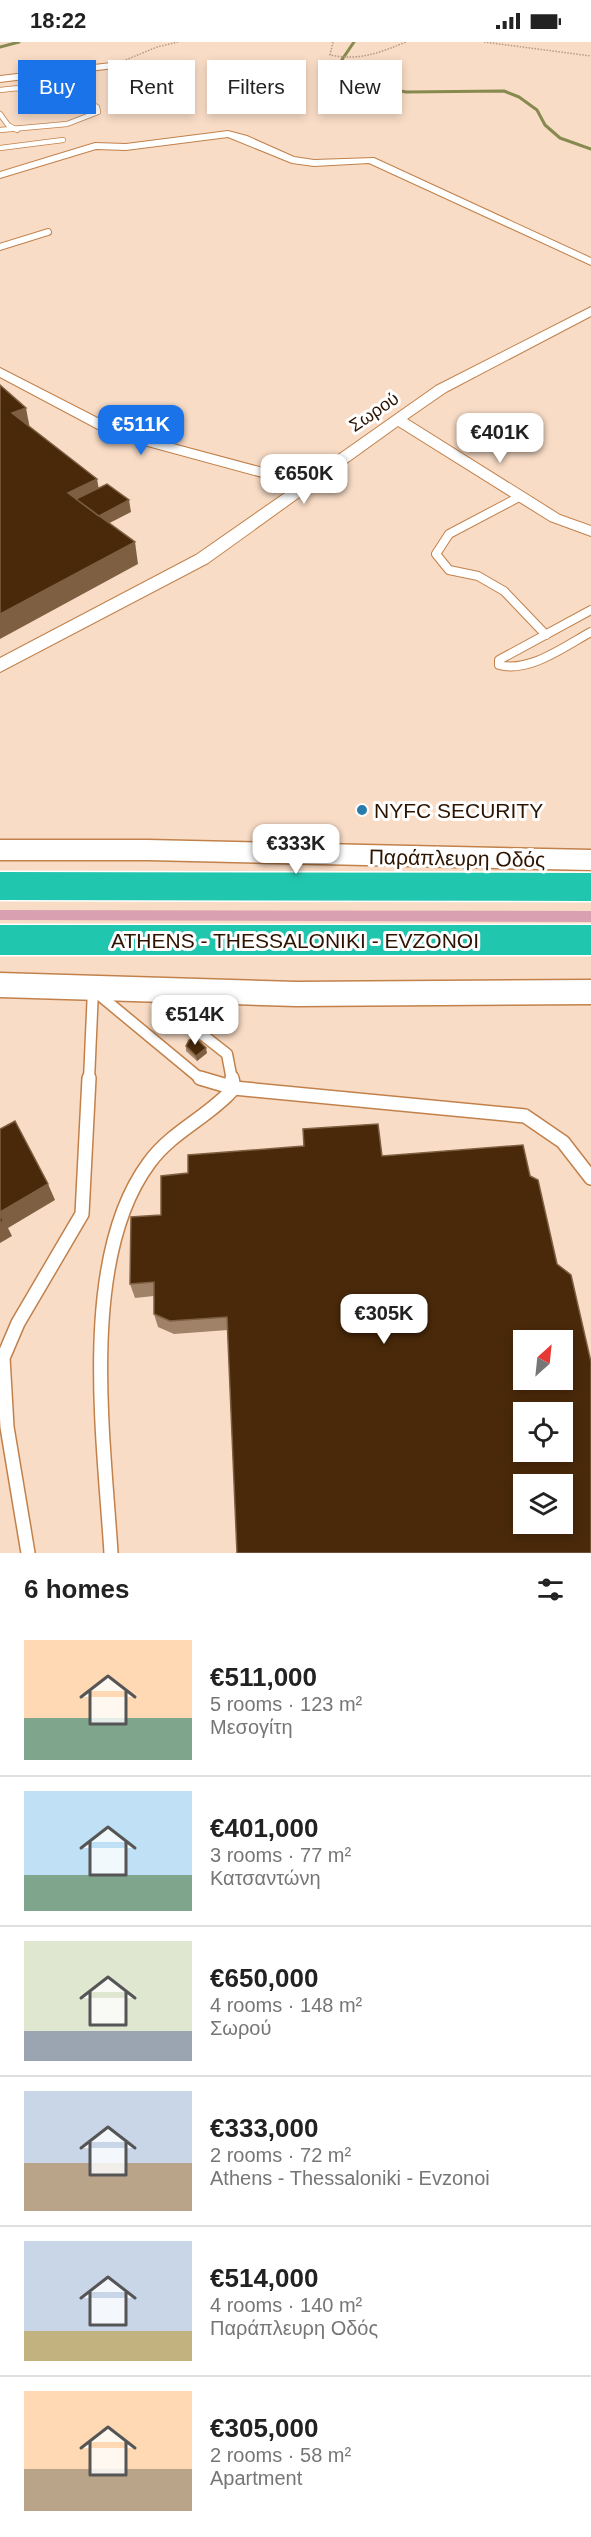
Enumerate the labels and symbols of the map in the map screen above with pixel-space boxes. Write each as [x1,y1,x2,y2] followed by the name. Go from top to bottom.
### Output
[345,388,403,436] street label: Σωρού
[99,405,183,456] pin: €511K
[458,413,542,464] pin: €401K
[262,454,346,505] pin: €650K
[374,799,543,822] place label: NYFC SECURITY
[355,803,369,817] marker: NYFC SECURITY
[254,824,338,875] pin: €333K
[369,845,545,871] street label: Παράπλευρη Οδός
[111,929,479,952] street label: ATHENS - THESSALONIKI - EVZONOI
[153,995,237,1046] pin: €514K
[342,1294,426,1345] pin: €305K
[513,1330,573,1390] north arrow

